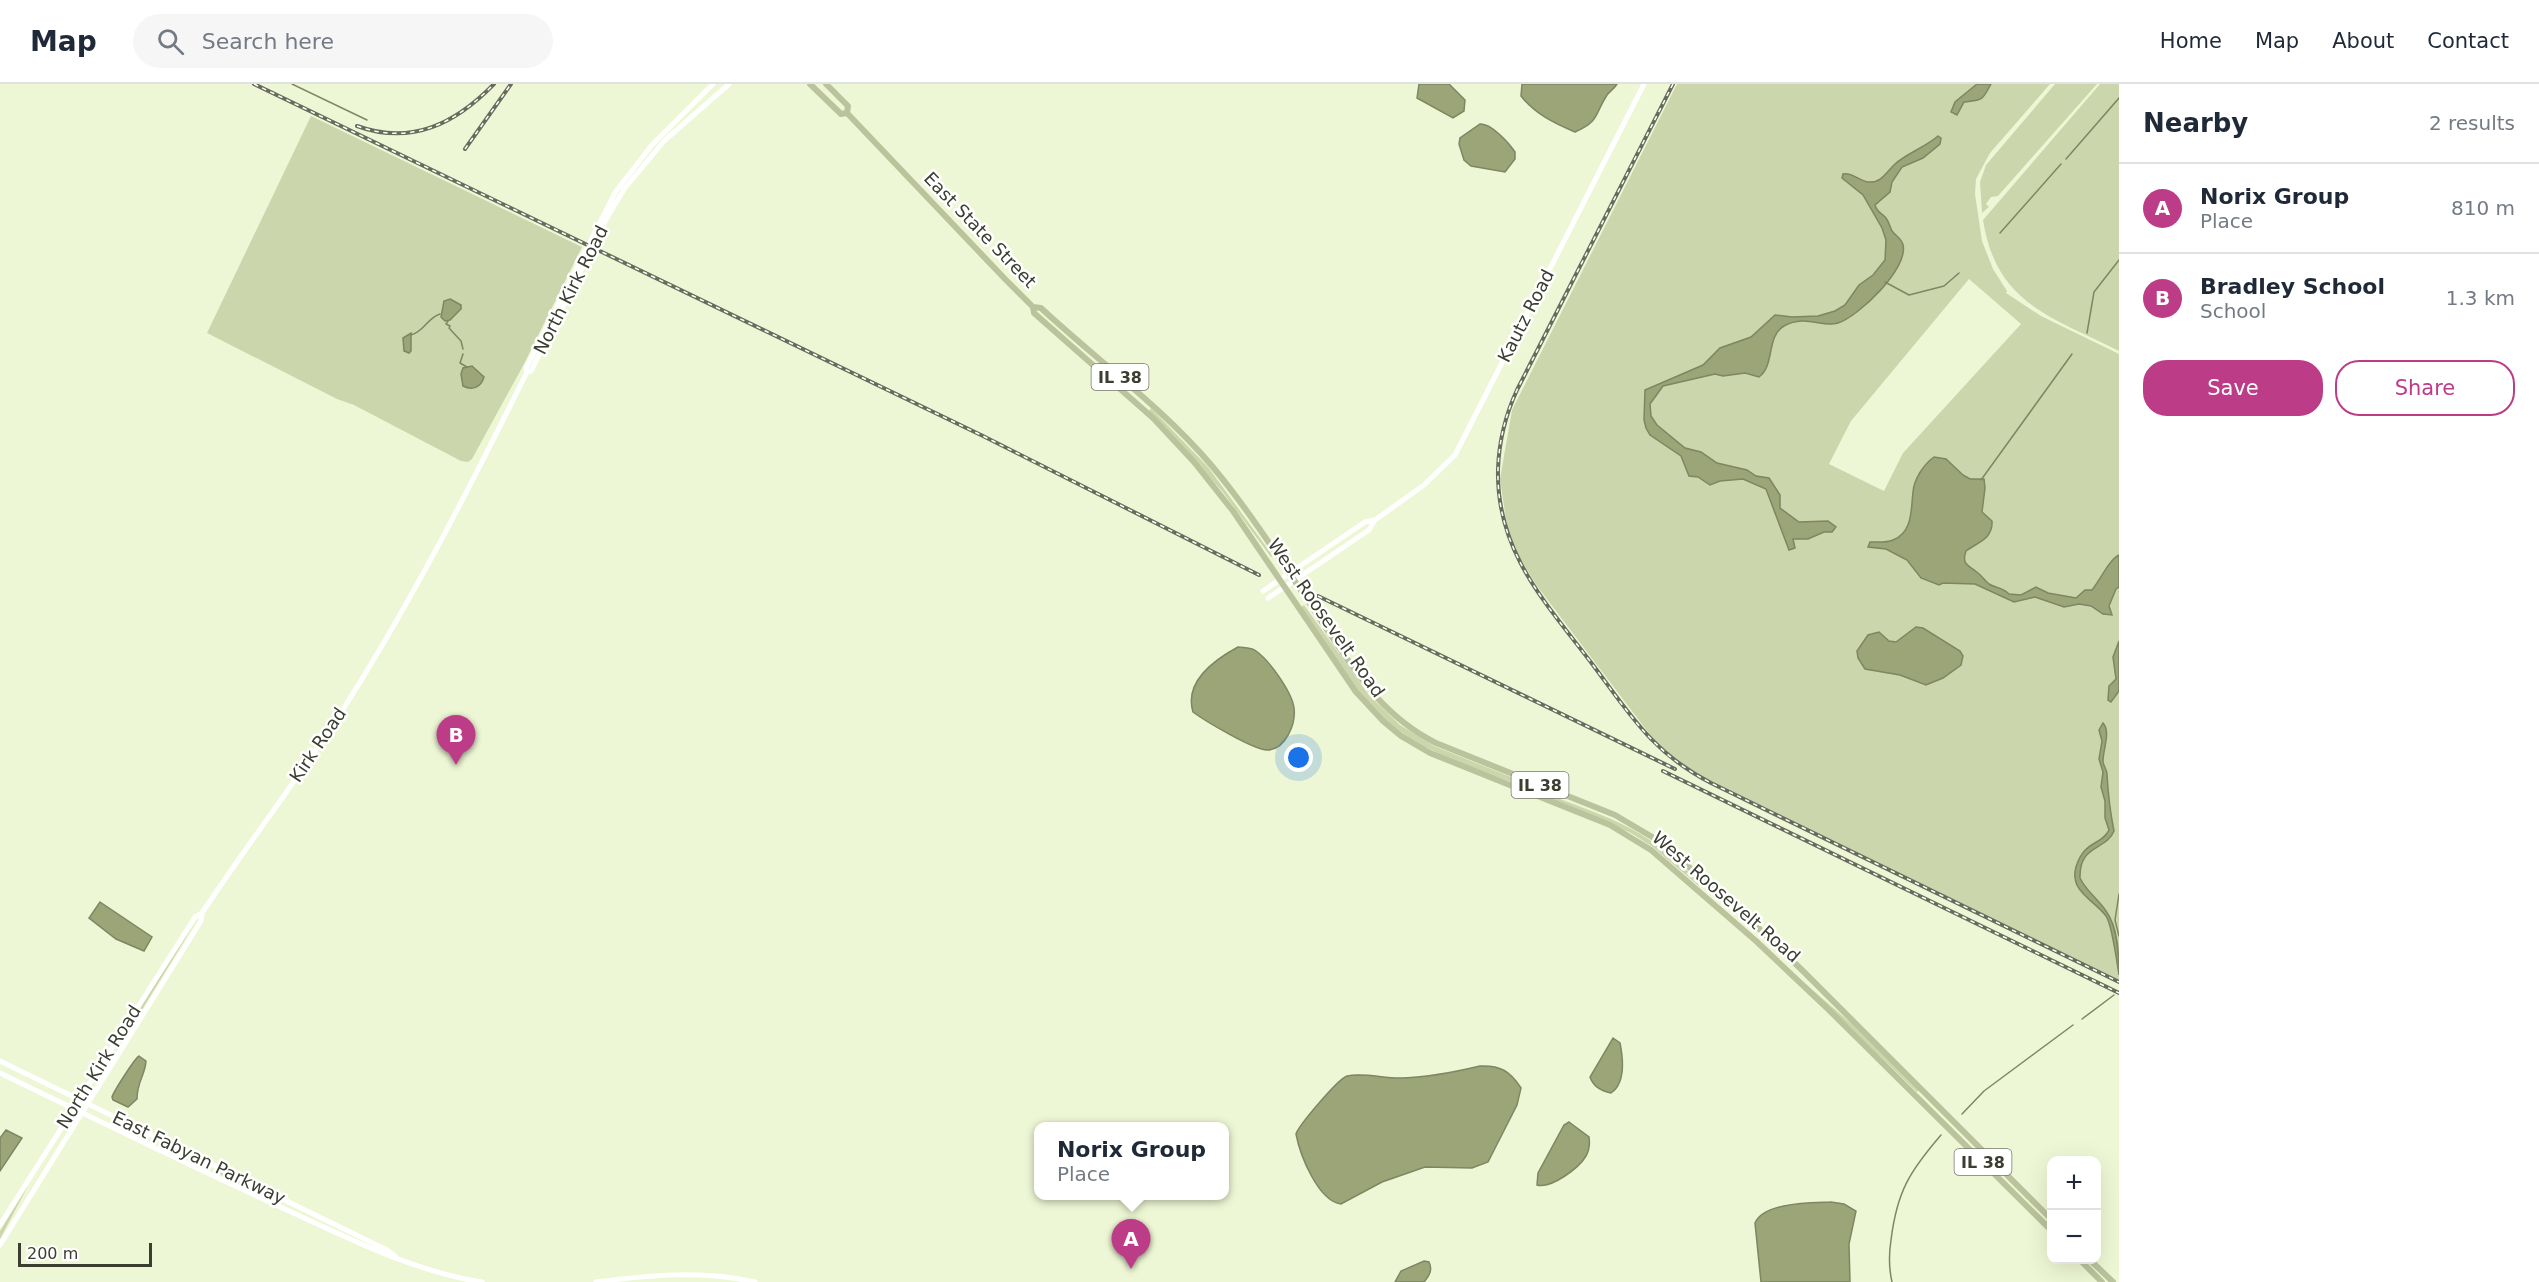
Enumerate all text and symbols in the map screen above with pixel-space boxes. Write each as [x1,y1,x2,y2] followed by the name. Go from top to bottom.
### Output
[133,14,553,68] search box
[30,25,97,58] text: Map
[154,25,187,58] icon: search
[202,29,334,54] text: Search here
[2160,29,2222,53] text: Home
[2255,29,2299,53] text: Map
[2332,29,2394,53] text: About
[2427,29,2509,53] text: Contact
[2143,108,2248,138] text: Nearby
[2429,111,2515,135] text: 2 results
[920,167,1041,292] street label: East State Street
[2200,184,2349,209] text: Norix Group
[2155,196,2170,220] text: A
[2451,196,2515,220] text: 810 m
[2200,209,2253,233] text: Place
[529,222,612,358] street label: North Kirk Road
[1493,266,1558,366] street label: Kautz Road
[2200,274,2385,299] text: Bradley School
[2155,286,2170,310] text: B
[2446,286,2515,310] text: 1.3 km
[2200,299,2266,323] text: School
[2143,360,2323,416] button: Save
[2335,360,2515,416] button: Share
[1092,364,1148,390] road number: IL 38
[1264,534,1389,701] street label: West Roosevelt Road
[285,703,350,786] street label: Kirk Road
[436,716,476,765] pin: B
[1284,743,1313,772] your location
[1512,772,1568,798] road number: IL 38
[1648,827,1804,966] street label: West Roosevelt Road
[52,1001,145,1132] street label: North Kirk Road
[109,1107,289,1209] street label: East Fabyan Parkway
[1034,1122,1229,1200] popup
[1057,1137,1206,1162] text: Norix Group
[1954,1149,2012,1175] road number: IL 38
[2047,1156,2101,1264] map controls
[2047,1156,2101,1210] button: +
[1057,1162,1110,1186] text: Place
[2047,1210,2101,1264] button: −
[1112,1220,1150,1269] pin: A
[18,1240,152,1268] scale bar
[27,1244,78,1263] text: 200 m

